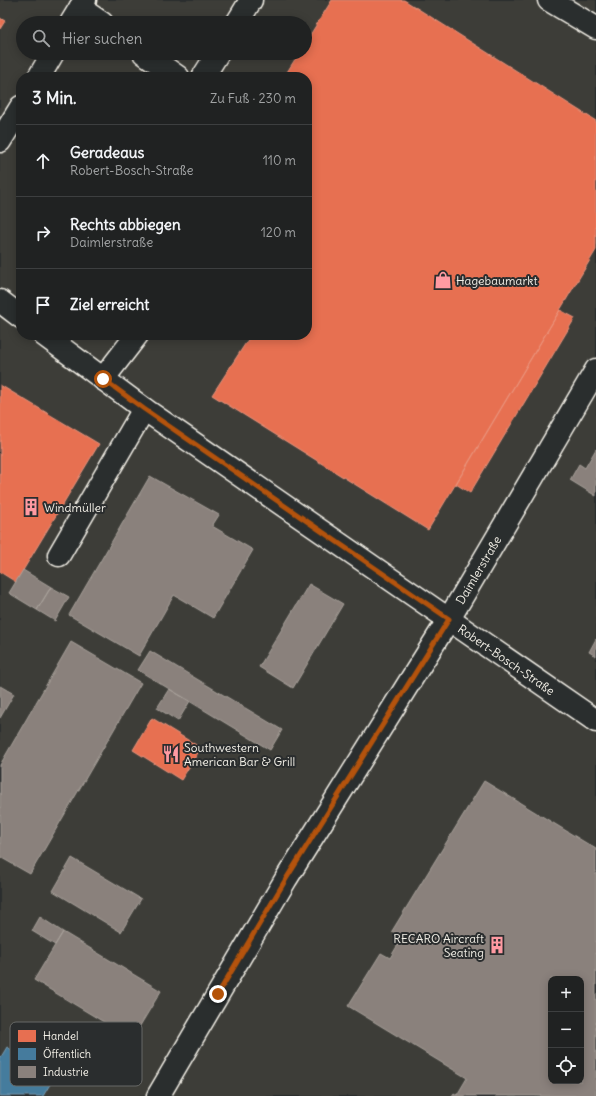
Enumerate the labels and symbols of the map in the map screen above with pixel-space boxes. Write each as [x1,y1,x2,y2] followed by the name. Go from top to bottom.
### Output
[433,270,453,290] shop icon: Hagebaumarkt
[456,273,537,288] place label: Hagebaumarkt
[94,370,112,388] route start
[21,497,41,517] building icon: Windmüller
[44,500,106,515] place label: Windmüller
[452,533,504,607] street label: Daimlerstraße
[455,621,558,698] street label: Robert-Bosch-Straße
[184,740,295,769] place label: Southwestern American Bar & Grill
[161,744,181,764] restaurant icon: Southwestern American Bar & Grill
[393,931,484,960] place label: RECARO Aircraft Seating
[487,935,507,955] building icon: RECARO Aircraft Seating
[209,985,227,1003] route end
[10,1022,142,1086] legend
[43,1029,78,1043] text: Handel
[43,1046,91,1061] text: Öffentlich
[43,1065,89,1079] text: Industrie

